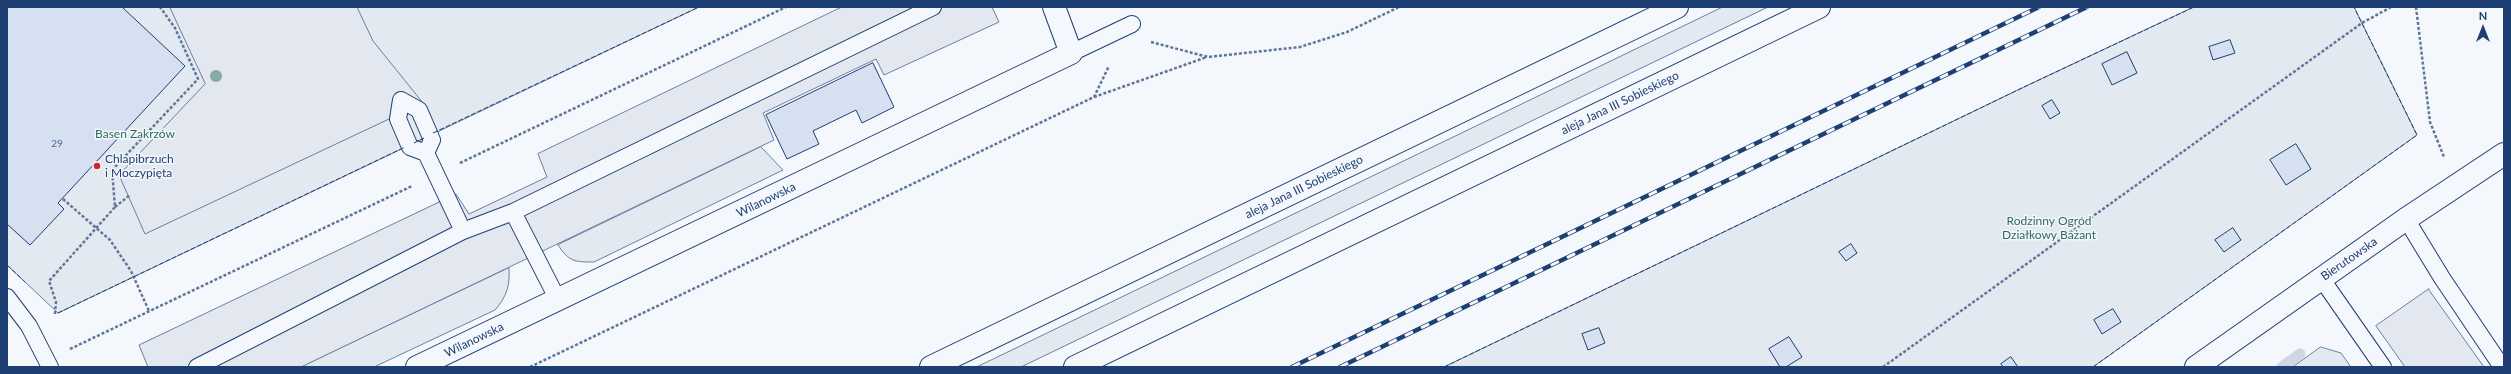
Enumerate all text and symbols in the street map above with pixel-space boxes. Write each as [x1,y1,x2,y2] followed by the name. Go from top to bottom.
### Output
[2463,8,2503,48] north arrow
[2479,9,2487,22] text: N
[1559,68,1681,138] street label: aleja Jana III Sobieskiego
[95,127,175,141] park label: Basen Zakrzów
[51,138,63,150] house number: 29
[105,152,174,180] place label: Chlapibrzuch i Moczypięta
[1243,152,1365,222] street label: aleja Jana III Sobieskiego
[92,161,102,171] marker: Chlapibrzuch i Moczypięta
[734,179,798,221] street label: Wilanowska
[2002,214,2096,242] park label: Rodzinny Ogród Działkowy Bażant
[2318,234,2380,284] street label: Bierutowska
[442,319,506,361] street label: Wilanowska

